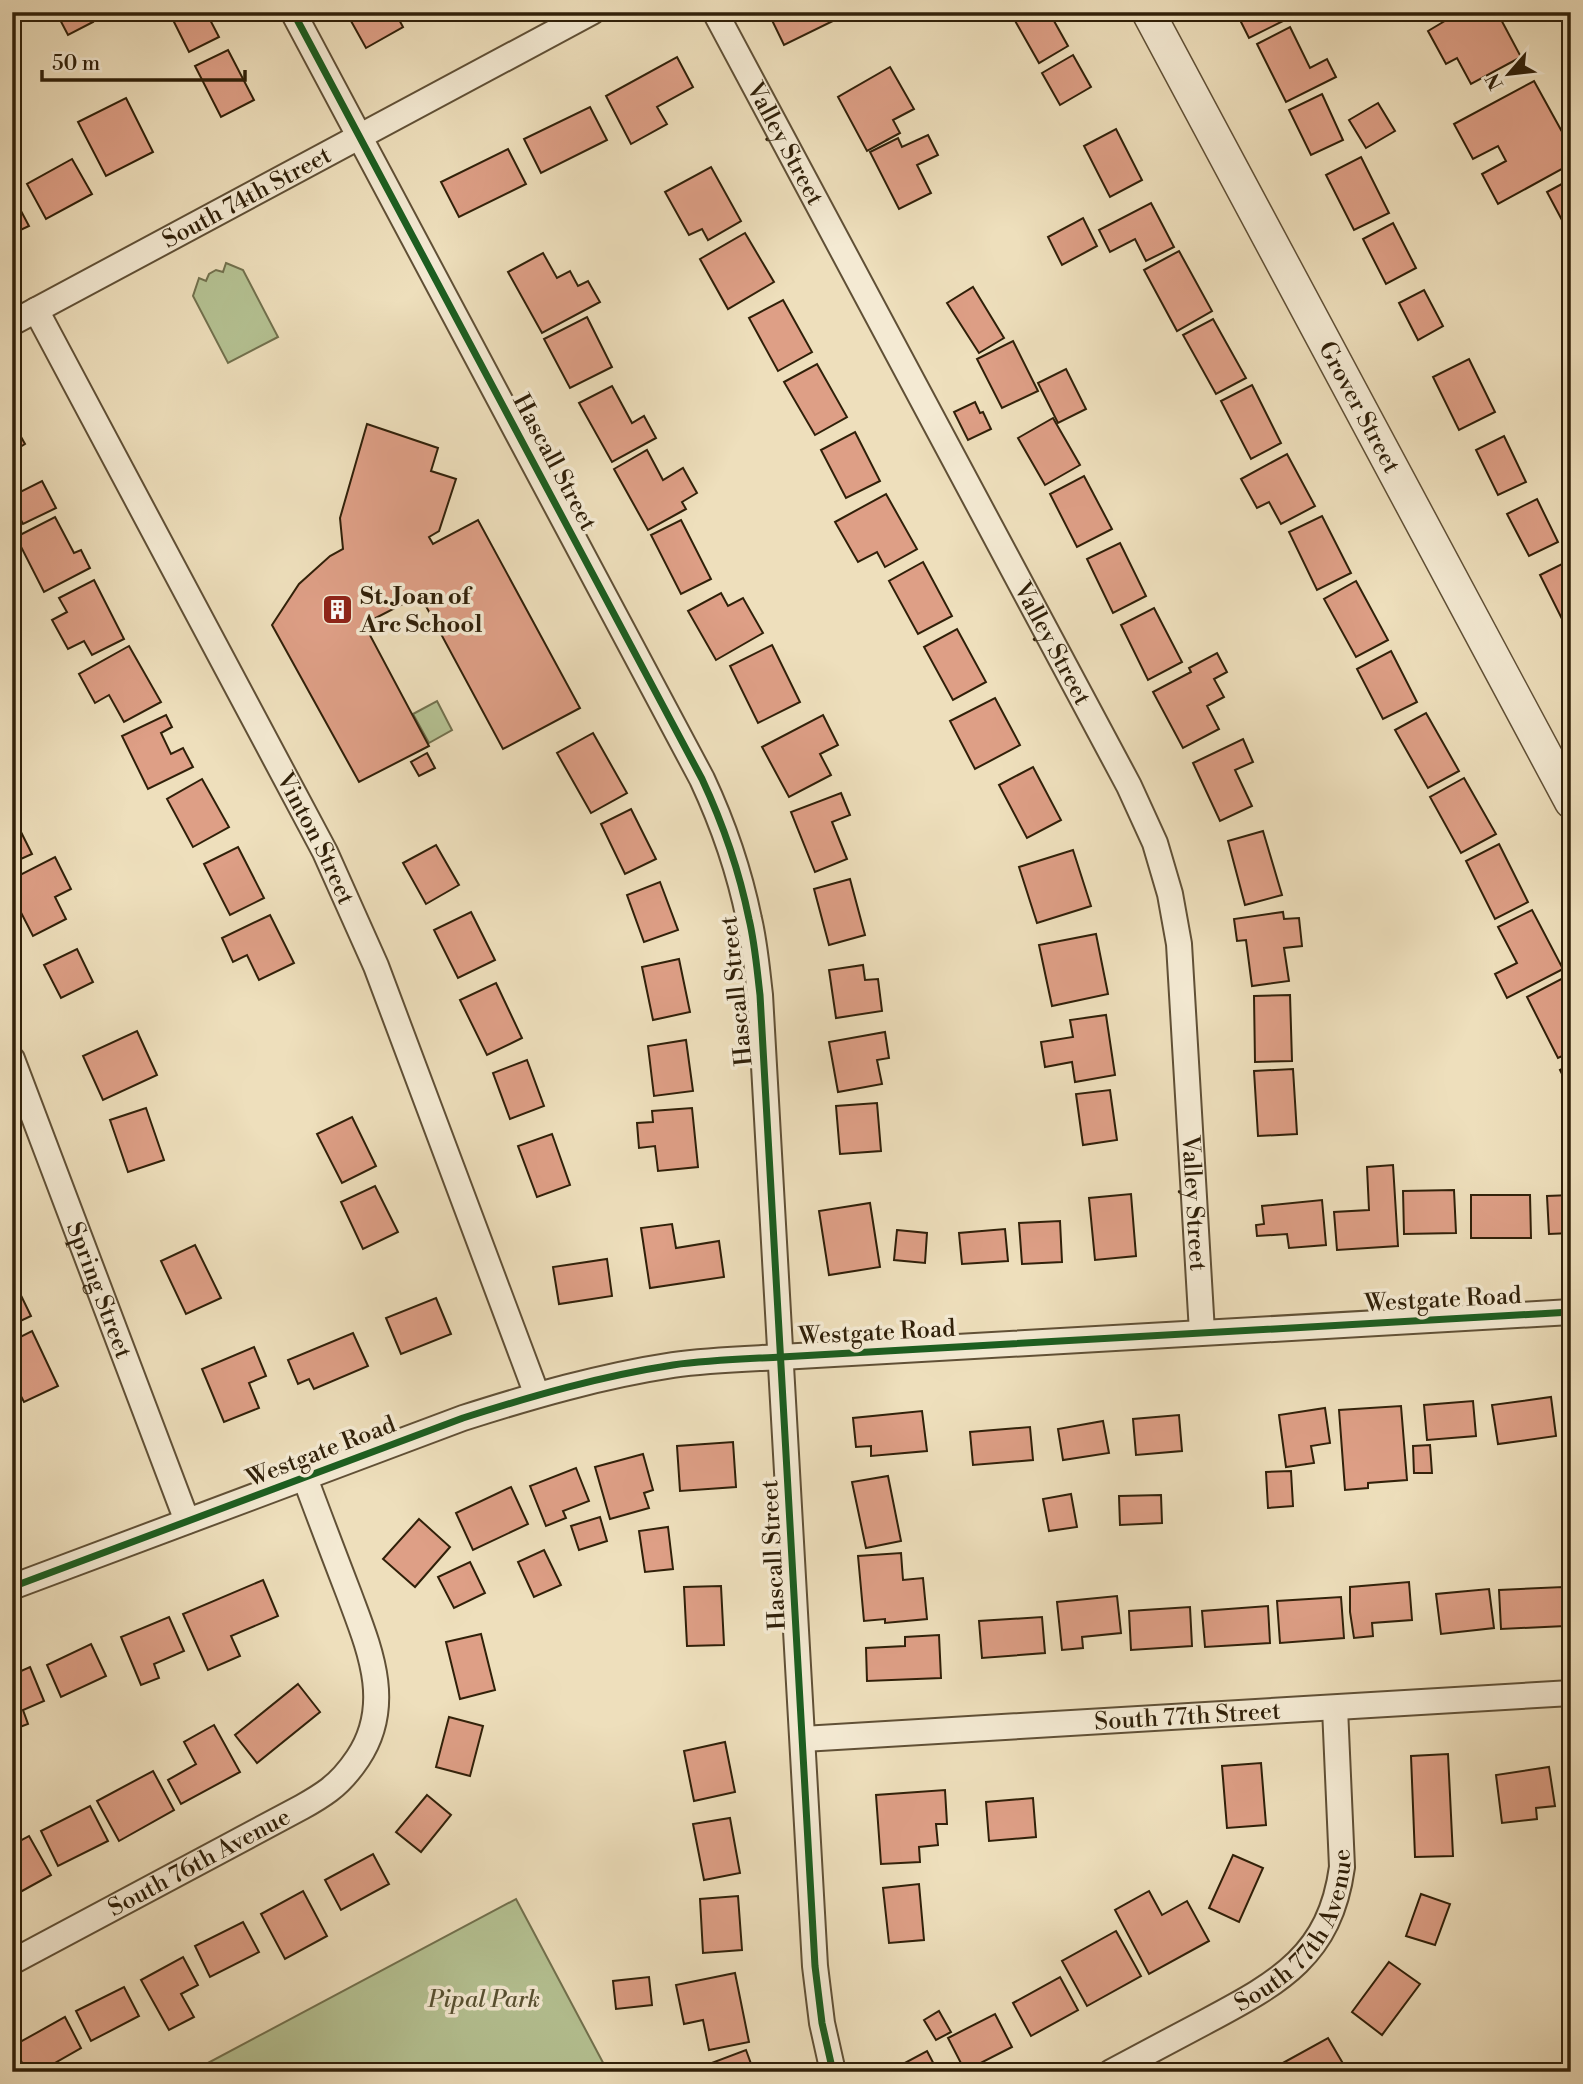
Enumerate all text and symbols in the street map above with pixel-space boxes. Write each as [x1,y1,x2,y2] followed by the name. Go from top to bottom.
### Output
[42,38,245,82] scale bar
[1474,38,1544,108] north arrow
[52,51,100,77] text: 50 m
[1481,69,1509,94] text: N
[739,76,830,211] street label: Valley Street
[157,140,337,256] street label: South 74th Street
[1311,336,1406,479] street label: Grover Street
[506,389,603,536] street label: Hascall Street
[1006,576,1097,711] street label: Valley Street
[359,582,483,640] place label: St. Joan of Arc School
[320,593,354,627] building icon: St. Joan of Arc School
[269,767,361,910] street label: Vinton Street
[714,914,760,1067] street label: Hascall Street
[1174,1134,1212,1272] street label: Valley Street
[59,1218,138,1363] street label: Spring Street
[1363,1281,1523,1319] street label: Westgate Road
[797,1314,957,1352] street label: Westgate Road
[242,1410,400,1494] street label: Westgate Road
[755,1479,793,1631] street label: Hascall Street
[1093,1696,1282,1738] street label: South 77th Street
[103,1802,296,1924] street label: South 76th Avenue
[1229,1848,1359,2019] street label: South 77th Avenue
[427,1985,540,2015] park label: Pipal Park

